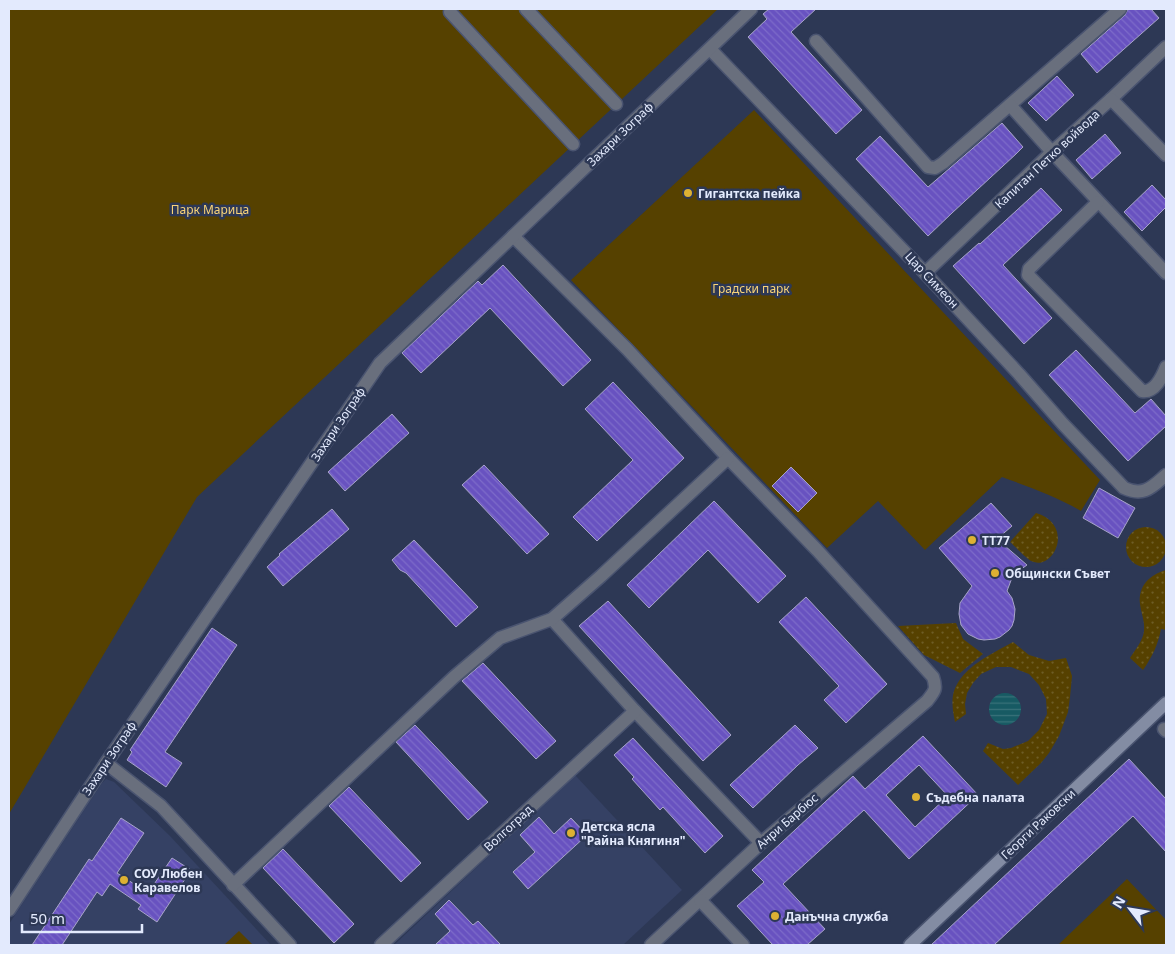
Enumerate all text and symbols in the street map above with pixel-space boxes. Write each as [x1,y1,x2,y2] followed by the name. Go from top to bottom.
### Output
[583,98,657,170] street label: Захари Зограф
[991,106,1103,212] street label: Капитан Петко войвода
[698,185,800,202] place label: Гигантска пейка
[682,187,694,199] marker: Гигантска пейка
[171,201,249,218] park label: Парк Марица
[901,248,963,312] street label: Цар Симеон
[712,280,790,297] park label: Градски парк
[307,384,369,464] street label: Захари Зограф
[982,532,1010,549] place label: TT77
[966,534,978,546] marker: TT77
[1005,565,1110,582] place label: Общински Съвет
[989,567,1001,579] marker: Общински Съвет
[78,718,140,798] street label: Захари Зограф
[997,785,1079,863] street label: Георги Раковски
[752,789,822,853] street label: Анри Барбюс
[926,789,1025,806] place label: Съдебна палата
[910,791,922,803] marker: Съдебна палата
[480,801,537,855] street label: Волгоград
[581,818,685,849] place label: Детска ясла "Райна Княгиня"
[565,827,577,839] marker: Детска ясла "Райна Княгиня"
[134,865,203,896] place label: СОУ Любен Каравелов
[118,874,130,886] marker: СОУ Любен Каравелов
[1105,884,1155,934] north arrow
[1107,892,1130,912] text: N
[22,902,142,934] scale bar
[30,908,65,928] text: 50 m
[785,908,888,925] place label: Данъчна служба
[769,910,781,922] marker: Данъчна служба

